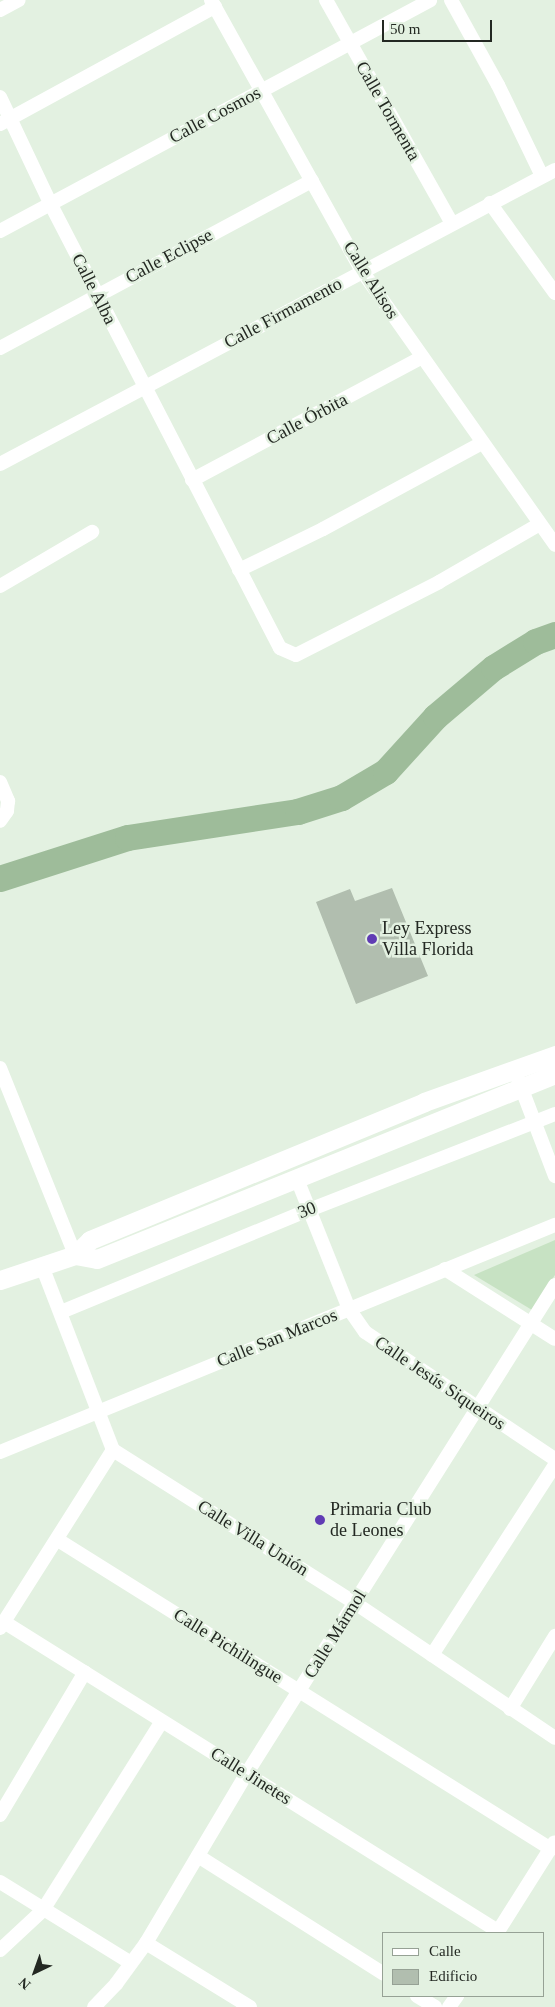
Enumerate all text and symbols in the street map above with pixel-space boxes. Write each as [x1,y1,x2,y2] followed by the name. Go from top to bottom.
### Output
[385,10,495,42] scale bar
[390,21,420,37] text: 50 m
[351,57,425,165] street label: Calle Tormenta
[166,82,264,148] street label: Calle Cosmos
[122,224,216,288] street label: Calle Eclipse
[338,237,404,323] street label: Calle Alisos
[67,250,121,328] street label: Calle Alba
[220,273,346,353] street label: Calle Firmamento
[263,389,351,449] street label: Calle Órbita
[382,918,473,961] place label: Ley Express Villa Florida
[366,933,378,945] marker: Ley Express Villa Florida
[295,1197,319,1223] street label: 30
[214,1304,340,1372] street label: Calle San Marcos
[371,1331,509,1435] street label: Calle Jesús Siqueiros
[193,1495,313,1581] street label: Calle Villa Unión
[330,1499,431,1542] place label: Primaria Club de Leones
[314,1514,326,1526] marker: Primaria Club de Leones
[299,1586,371,1682] street label: Calle Mármol
[169,1604,287,1688] street label: Calle Pichilingue
[206,1743,296,1809] street label: Calle Jinetes
[382,1932,545,1997] legend
[429,1943,461,1959] text: Calle
[10,1947,60,1997] north arrow
[429,1968,477,1984] text: Edificio
[16,1975,33,1992] text: N

